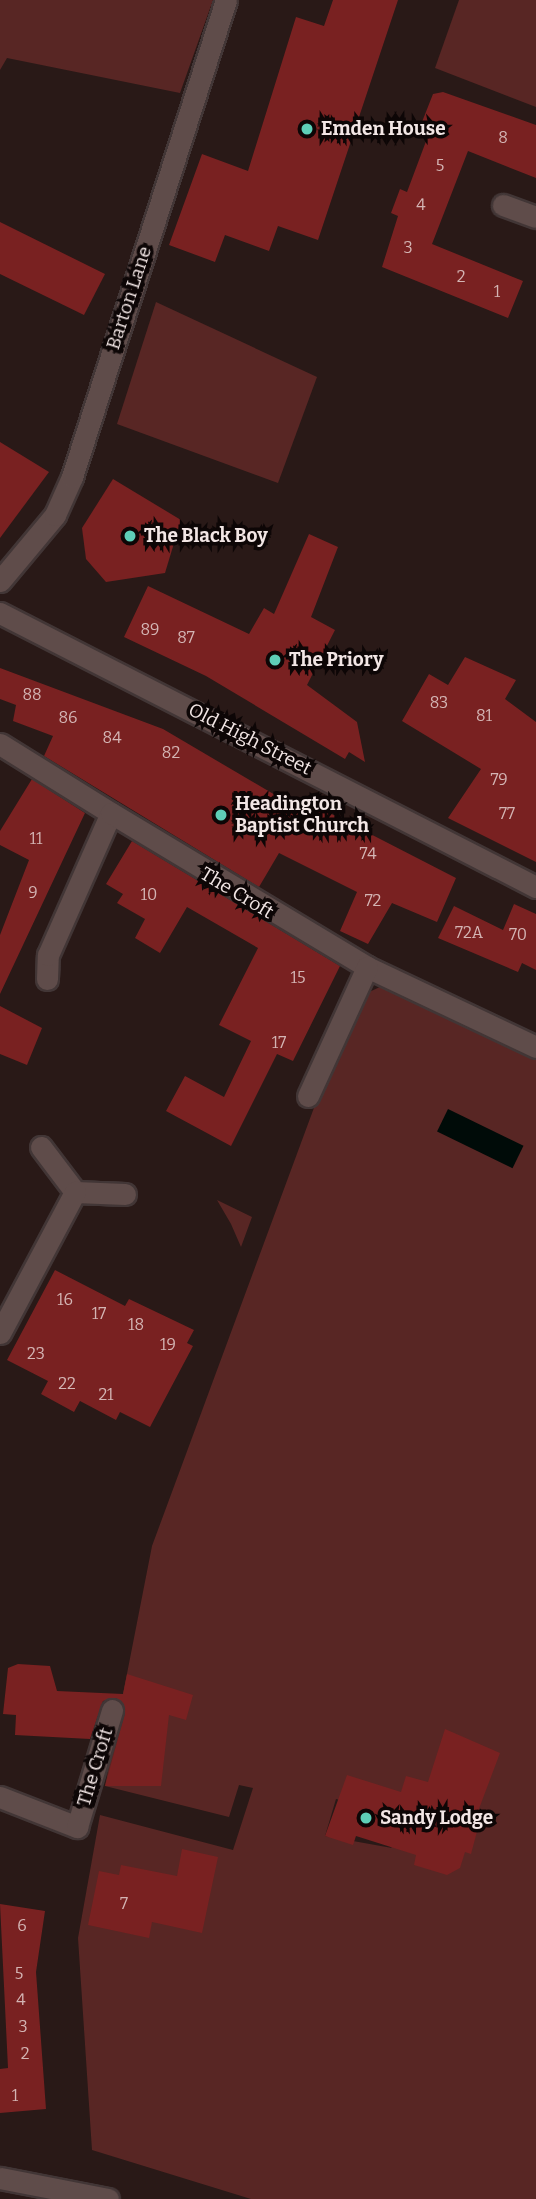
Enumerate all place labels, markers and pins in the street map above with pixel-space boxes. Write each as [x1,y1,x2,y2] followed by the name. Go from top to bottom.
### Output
[321,118,446,140] place label: Emden House
[299,121,315,137] marker: Emden House
[144,525,268,547] place label: The Black Boy
[122,528,138,544] marker: The Black Boy
[289,649,383,671] place label: The Priory
[267,652,283,668] marker: The Priory
[235,793,369,837] place label: Headington Baptist Church
[213,807,229,823] marker: Headington Baptist Church
[380,1807,493,1829] place label: Sandy Lodge
[358,1810,374,1826] marker: Sandy Lodge

